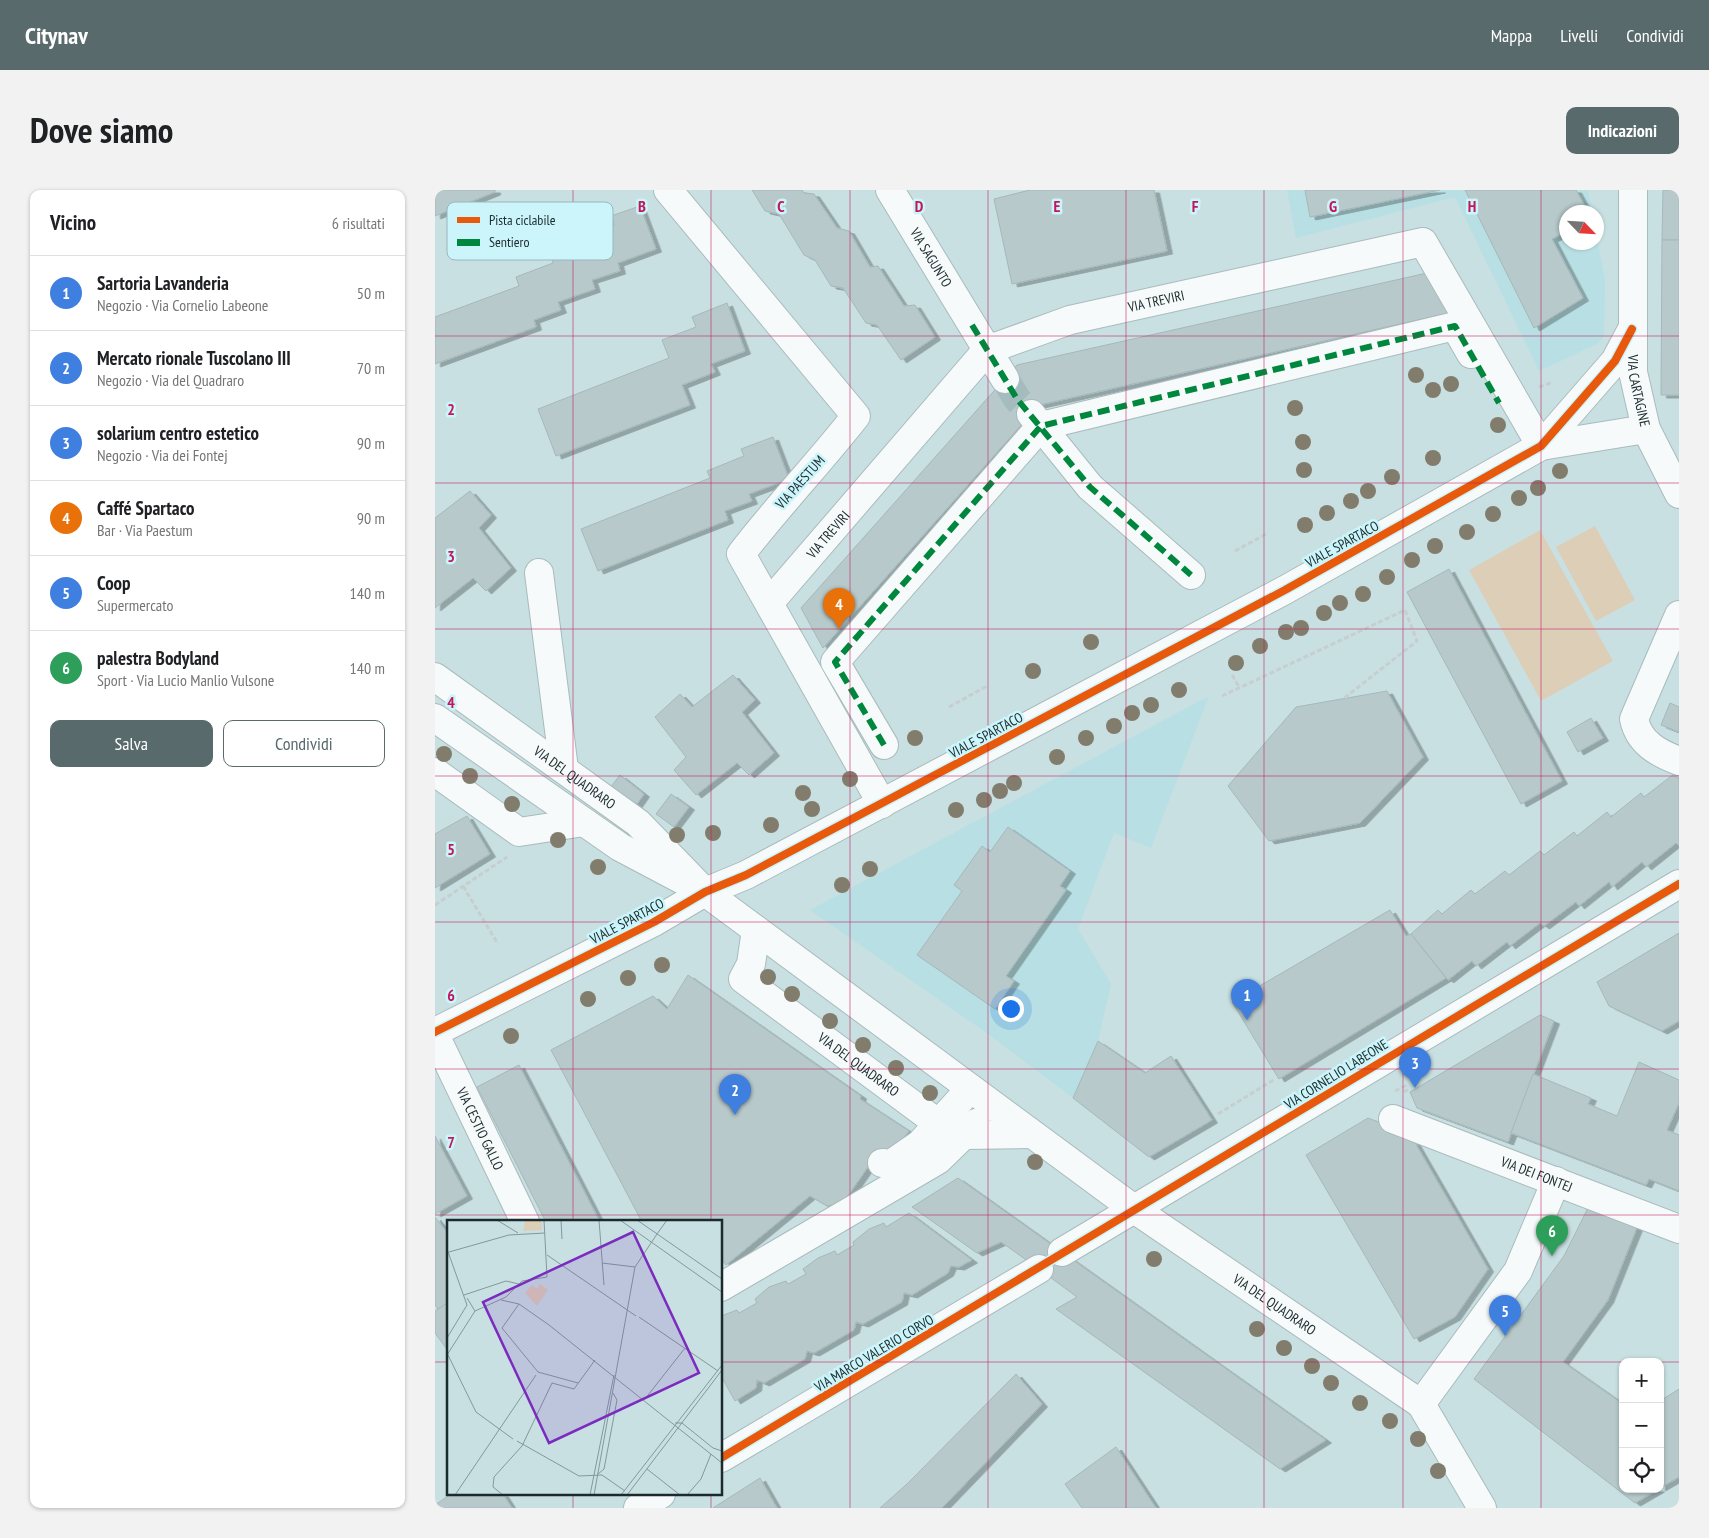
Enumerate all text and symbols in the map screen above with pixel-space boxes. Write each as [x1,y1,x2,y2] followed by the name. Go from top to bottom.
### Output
[25,20,88,51] text: Citynav
[1491,24,1532,47] text: Mappa
[1560,24,1598,47] text: Livelli
[1626,24,1684,47] text: Condividi
[30,107,173,153] text: Dove siamo
[1566,107,1679,154] button: Indicazioni
[638,196,646,216] text: B
[777,196,785,216] text: C
[915,196,924,216] text: D
[1054,196,1061,216] text: E
[1192,196,1199,216] text: F
[1329,196,1337,216] text: G
[1468,196,1476,216] text: H
[447,202,613,260] legend
[1559,205,1604,250] north arrow
[50,209,96,236] text: Vicino
[489,211,556,229] text: Pista ciclabile
[332,213,385,233] text: 6 risultati
[906,224,956,291] street label: VIA SAGUNTO
[489,233,529,251] text: Sentiero
[97,271,229,295] text: Sartoria Lavanderia
[62,283,70,303] text: 1
[357,283,385,303] text: 50 m
[1125,286,1186,316] street label: VIA TREVIRI
[97,295,268,315] text: Negozio · Via Cornelio Labeone
[97,346,291,370] text: Mercato rionale Tuscolano III
[1624,353,1654,428] street label: VIA CARTAGINE
[62,358,70,378] text: 2
[357,358,385,378] text: 70 m
[97,370,244,390] text: Negozio · Via del Quadraro
[447,399,455,419] text: 2
[97,421,259,445] text: solarium centro estetico
[62,433,70,453] text: 3
[357,433,385,453] text: 90 m
[97,445,228,465] text: Negozio · Via dei Fontej
[771,452,829,513] street label: VIA PAESTUM
[97,496,195,520] text: Caffé Spartaco
[802,507,854,563] street label: VIA TREVIRI
[62,508,70,528] text: 4
[357,508,385,528] text: 90 m
[1301,516,1382,572] street label: VIALE SPARTACO
[97,520,193,540] text: Bar · Via Paestum
[447,546,455,566] text: 3
[97,571,131,595] text: Coop
[62,583,70,603] text: 5
[350,583,385,603] text: 140 m
[823,588,855,629] pin: 4
[97,595,173,615] text: Supermercato
[97,646,219,670] text: palestra Bodyland
[62,658,70,678] text: 6
[350,658,385,678] text: 140 m
[97,670,274,690] text: Sport · Via Lucio Manlio Vulsone
[447,692,455,712] text: 4
[945,708,1026,762] street label: VIALE SPARTACO
[50,720,213,767] button: Salva
[223,720,385,767] button: Condividi
[529,741,619,813] street label: VIA DEL QUADRARO
[447,839,455,859] text: 5
[586,894,667,948] street label: VIALE SPARTACO
[1231,979,1263,1020] pin: 1
[447,985,455,1005] text: 6
[998,996,1024,1022] your location
[813,1028,903,1101] street label: VIA DEL QUADRARO
[1280,1035,1391,1114] street label: VIA CORNELIO LABEONE
[1399,1047,1431,1088] pin: 3
[719,1074,751,1115] pin: 2
[452,1084,508,1173] street label: VIA CESTIO GALLO
[447,1132,455,1152] text: 7
[1497,1152,1575,1196] street label: VIA DEI FONTEJ
[1536,1215,1568,1256] pin: 6
[447,1220,723,1496] inset map
[1229,1269,1320,1339] street label: VIA DEL QUADRARO
[1489,1295,1521,1336] pin: 5
[810,1310,937,1396] street label: VIA MARCO VALERIO CORVO
[1619,1358,1664,1493] map controls
[1619,1358,1664,1403] button: +
[1619,1403,1664,1448] button: −
[1619,1448,1664,1493] button: locate

